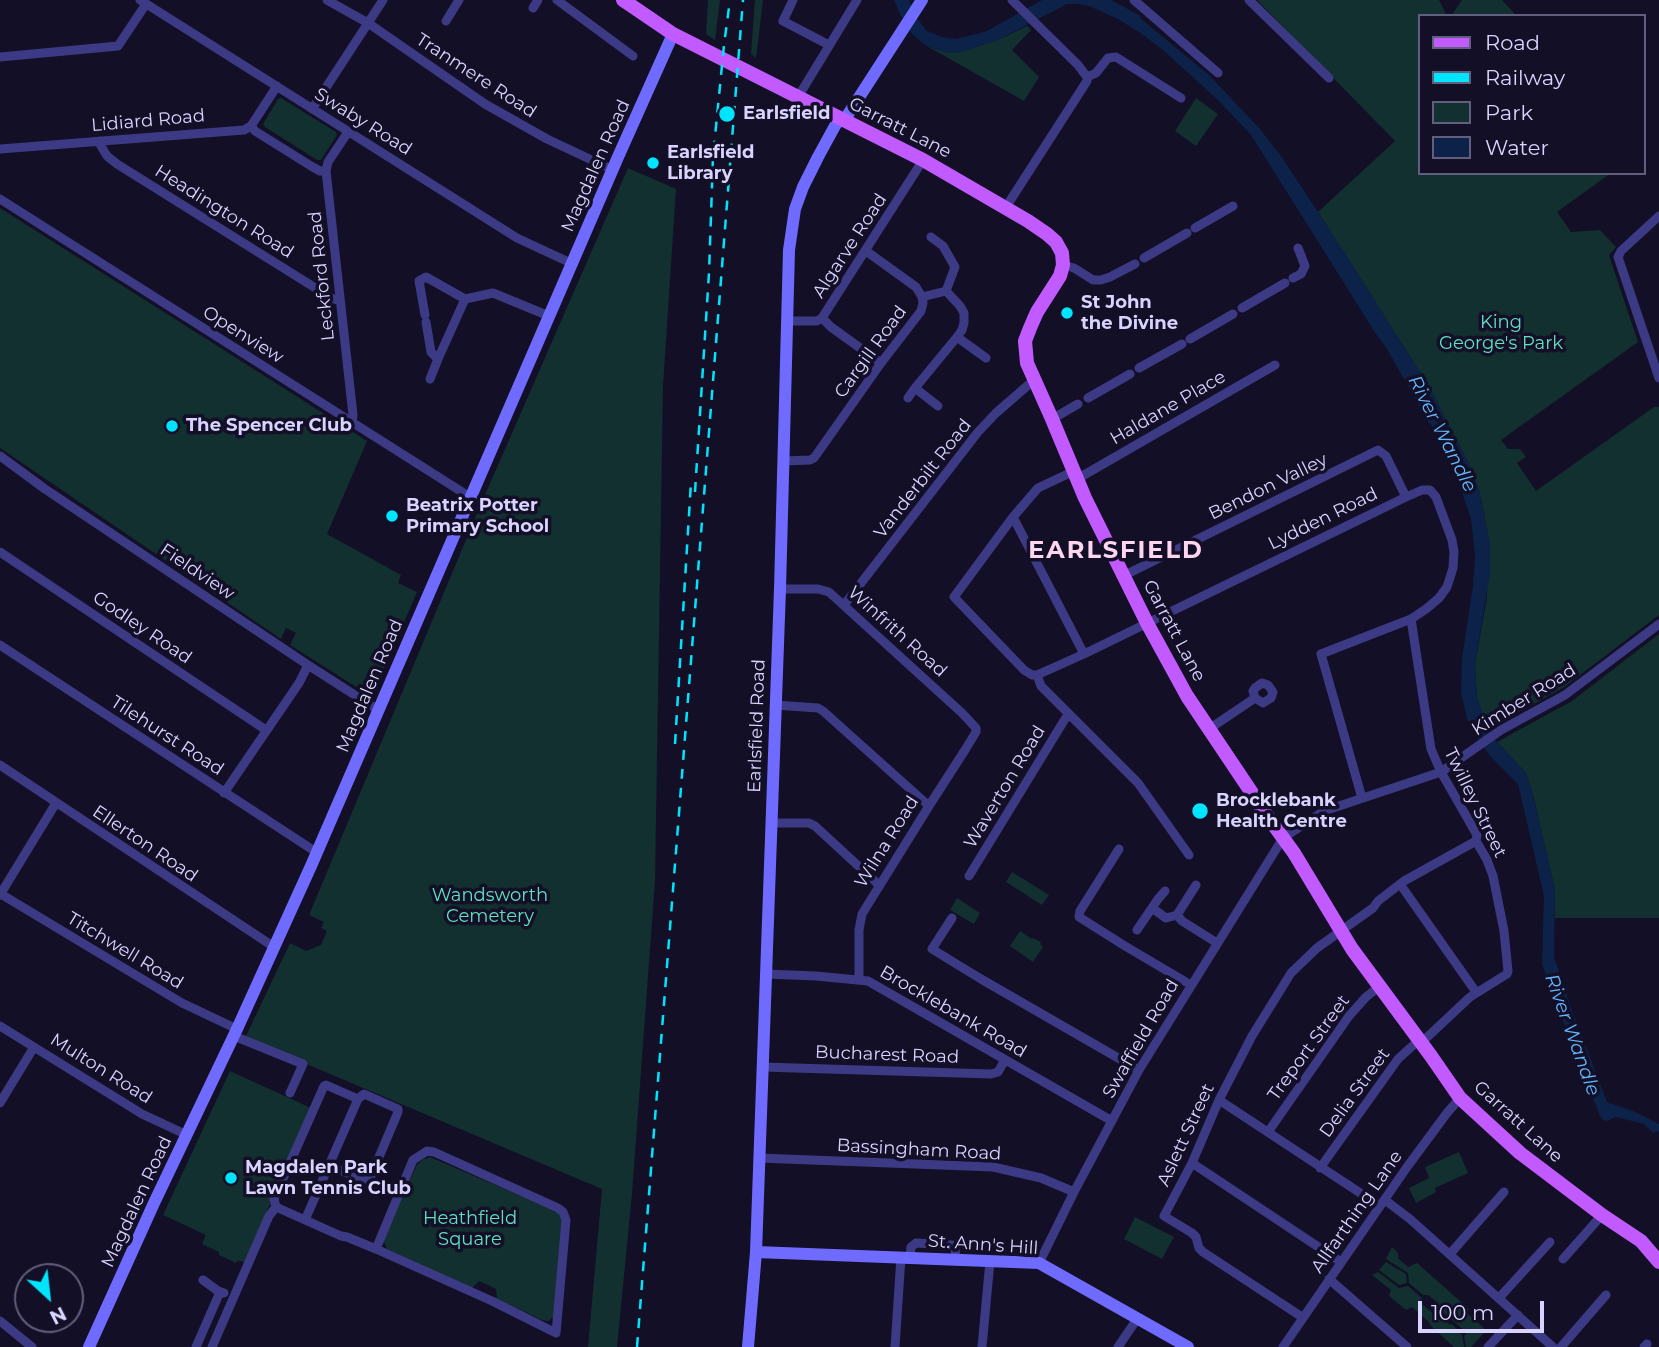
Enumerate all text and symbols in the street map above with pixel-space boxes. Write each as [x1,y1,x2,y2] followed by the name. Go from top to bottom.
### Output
[1418,14,1645,175] legend
[412,29,540,123] street label: Tranmere Road
[1485,30,1540,55] text: Road
[1485,65,1565,90] text: Railway
[310,84,416,160] street label: Swaby Road
[845,93,955,163] street label: Garratt Lane
[557,96,635,236] street label: Magdalen Road
[1485,100,1533,125] text: Park
[743,103,830,125] place label: Earlsfield
[717,104,737,124] marker: Earlsfield
[90,105,206,137] street label: Lidiard Road
[1485,135,1549,160] text: Water
[667,142,754,184] place label: Earlsfield Library
[645,155,661,171] marker: Earlsfield Library
[151,161,297,263] street label: Headington Road
[808,190,892,302] street label: Algarve Road
[304,210,340,342] street label: Leckford Road
[1081,292,1178,334] place label: St John the Divine
[199,302,287,368] street label: Openview
[830,302,912,402] street label: Cargill Road
[1059,305,1075,321] marker: St John the Divine
[1439,312,1563,354] park label: King George's Park
[1106,366,1230,450] street label: Haldane Place
[1403,372,1481,496] water label: River Wandle
[186,415,352,437] place label: The Spencer Club
[870,415,976,543] street label: Vanderbilt Road
[164,418,180,434] marker: The Spencer Club
[1205,449,1331,525] street label: Bendon Valley
[1265,483,1381,555] street label: Lydden Road
[406,495,549,538] place label: Beatrix Potter Primary School
[384,508,400,524] marker: Beatrix Potter Primary School
[1030,537,1202,565] district label: EARLSFIELD
[156,539,238,605] street label: Fieldview
[1138,576,1210,686] street label: Garratt Lane
[843,582,951,682] street label: Winfrith Road
[88,587,196,669] street label: Godley Road
[332,616,408,756] street label: Magdalen Road
[744,659,770,793] street label: Earlsfield Road
[1468,659,1580,741] street label: Kimber Road
[107,691,227,781] street label: Tilehurst Road
[960,722,1050,852] street label: Waverton Road
[1439,744,1511,862] street label: Twilley Street
[1216,790,1347,832] place label: Brocklebank Health Centre
[850,792,924,892] street label: Wilna Road
[88,801,202,887] street label: Ellerton Road
[1190,801,1210,821] marker: Brocklebank Health Centre
[432,885,548,928] park label: Wandsworth Cemetery
[63,908,187,994] street label: Titchwell Road
[876,961,1030,1063] street label: Brocklebank Road
[1539,971,1605,1099] water label: River Wandle
[1098,976,1184,1102] street label: Swaffield Road
[1263,991,1355,1105] street label: Treport Street
[46,1029,156,1109] street label: Multon Road
[815,1042,959,1068] street label: Bucharest Road
[1315,1044,1395,1142] street label: Delia Street
[1469,1076,1567,1168] street label: Garratt Lane
[1153,1080,1219,1190] street label: Aslett Street
[97,1133,177,1271] street label: Magdalen Road
[836,1135,1002,1165] street label: Bassingham Road
[1307,1147,1407,1277] street label: Allfarthing Lane
[245,1157,411,1200] place label: Magdalen Park Lawn Tennis Club
[223,1170,239,1186] marker: Magdalen Park Lawn Tennis Club
[423,1208,517,1250] park label: Heathfield Square
[927,1230,1039,1260] street label: St. Ann's Hill
[14,1263,84,1333] north arrow
[1421,1288,1547,1332] scale bar
[1431,1300,1494,1325] text: 100 m
[46,1302,70,1329] text: N

